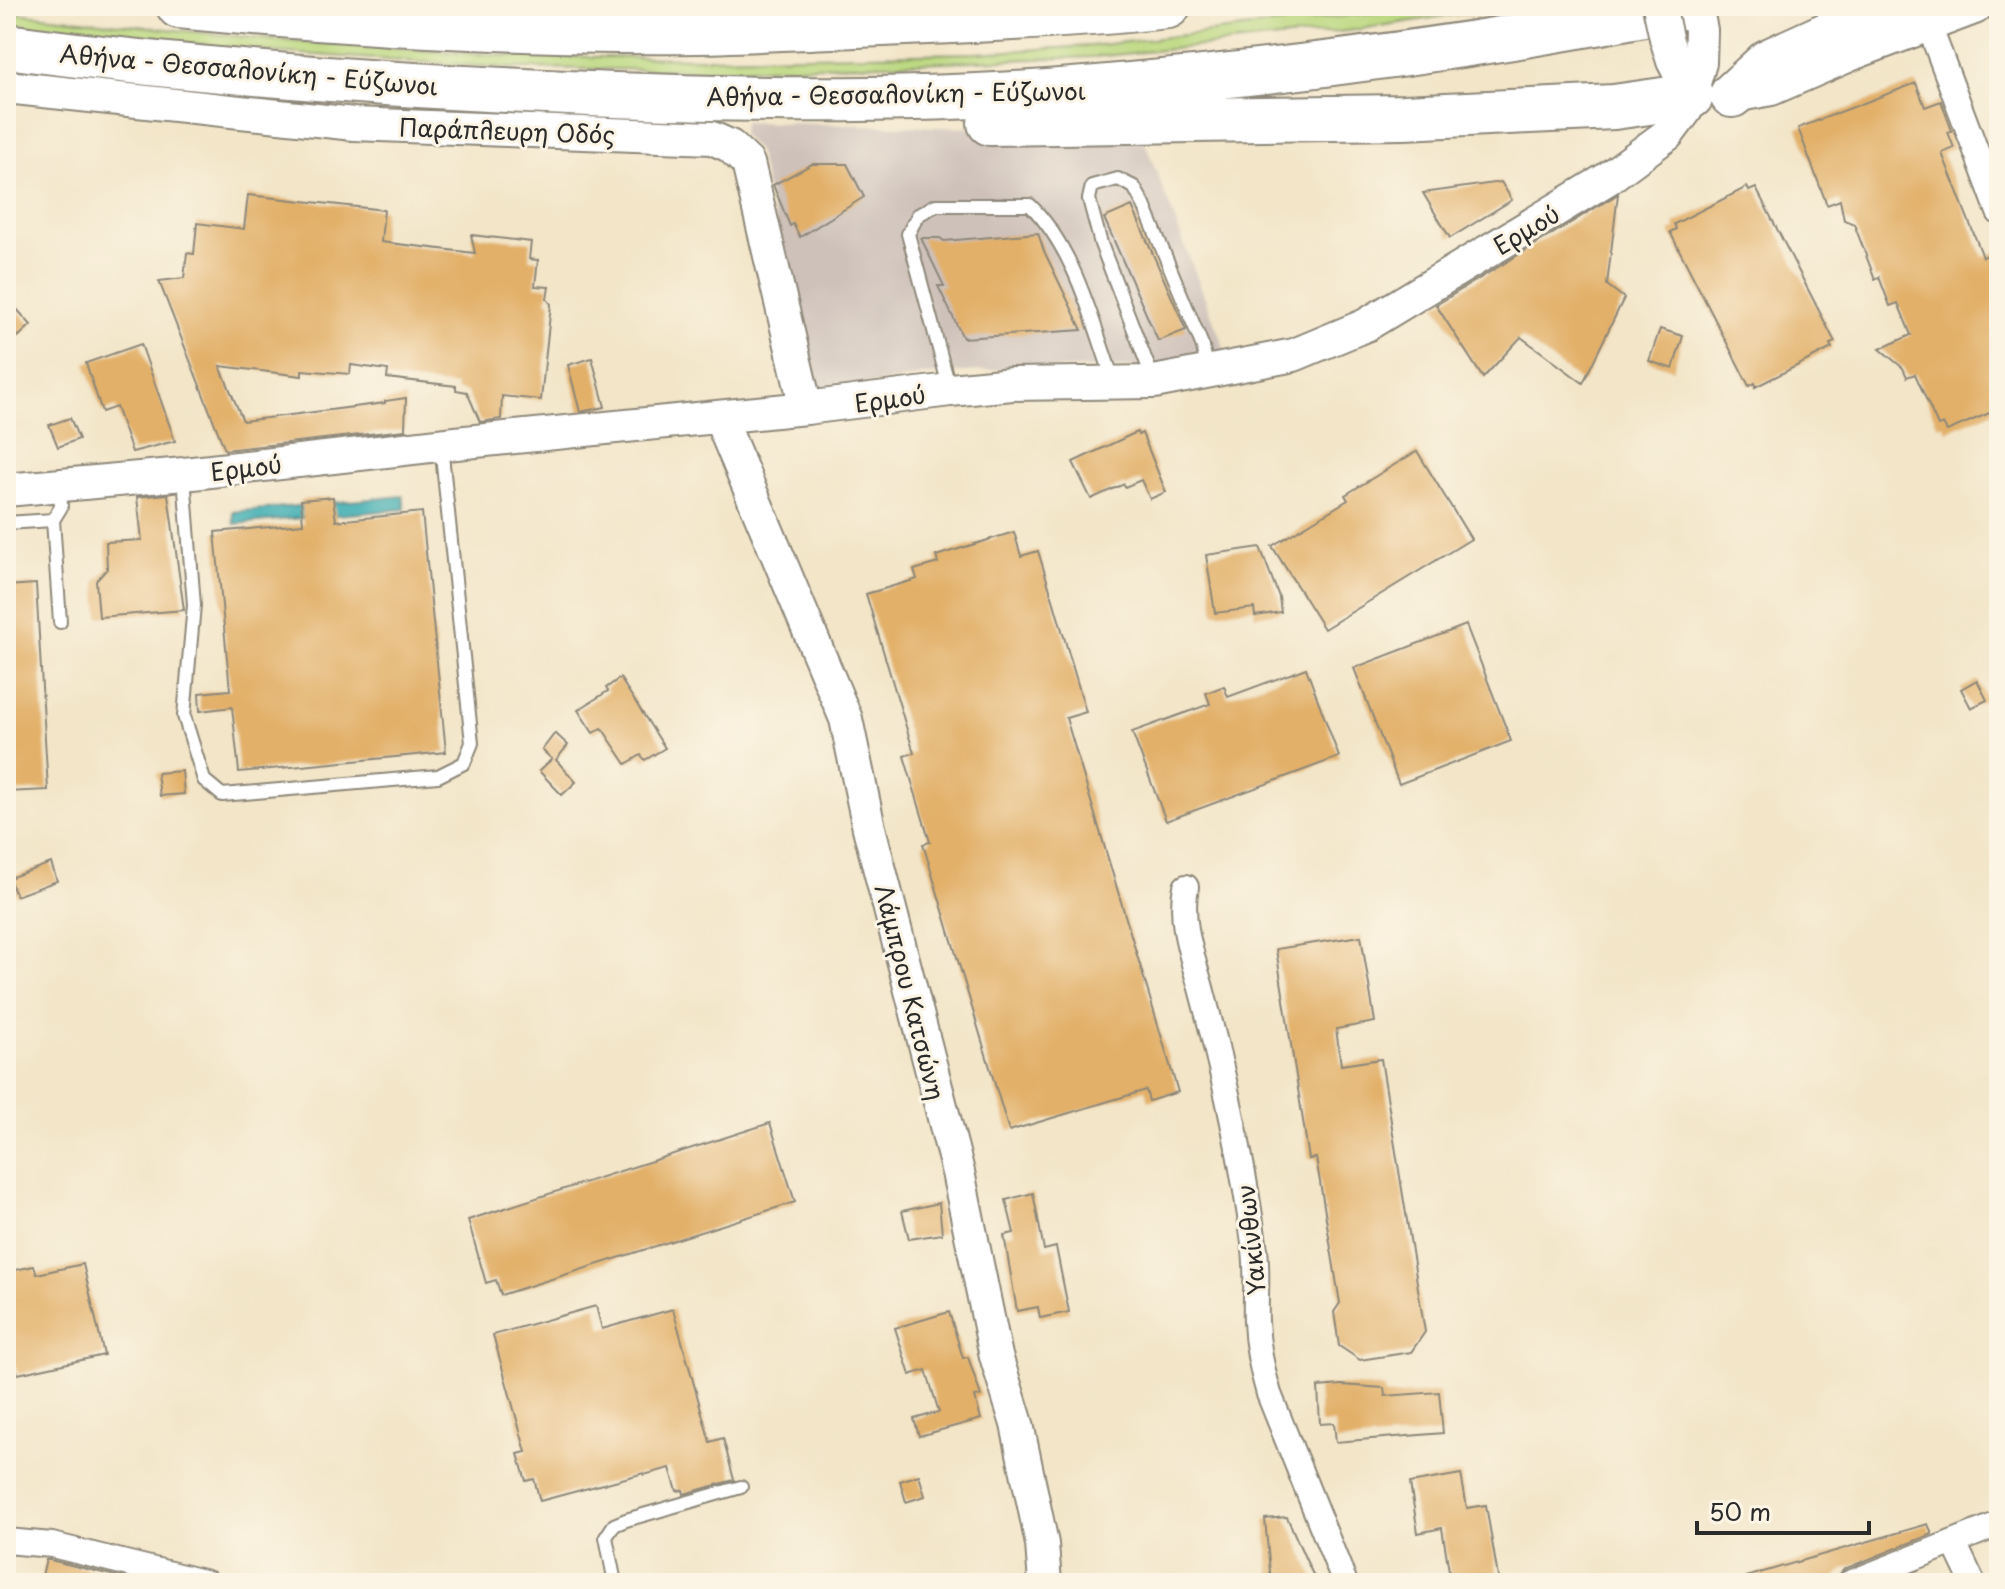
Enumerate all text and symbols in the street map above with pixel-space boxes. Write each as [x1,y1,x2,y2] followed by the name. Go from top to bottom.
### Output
[58,35,440,103] street label: Αθήνα - Θεσσαλονίκη - Εύζωνοι
[706,72,1086,114] street label: Αθήνα - Θεσσαλονίκη - Εύζωνοι
[399,108,615,152] street label: Παράπλευρη Οδός
[1486,195,1566,263] street label: Ερμού
[852,375,928,421] street label: Ερμού
[208,445,284,489] street label: Ερμού
[867,880,955,1104] street label: Λάμπρου Κατσώνη
[1226,1183,1274,1297] street label: Υακίνθων
[1697,1485,1869,1535] scale bar
[1709,1493,1771,1529] text: 50 m

